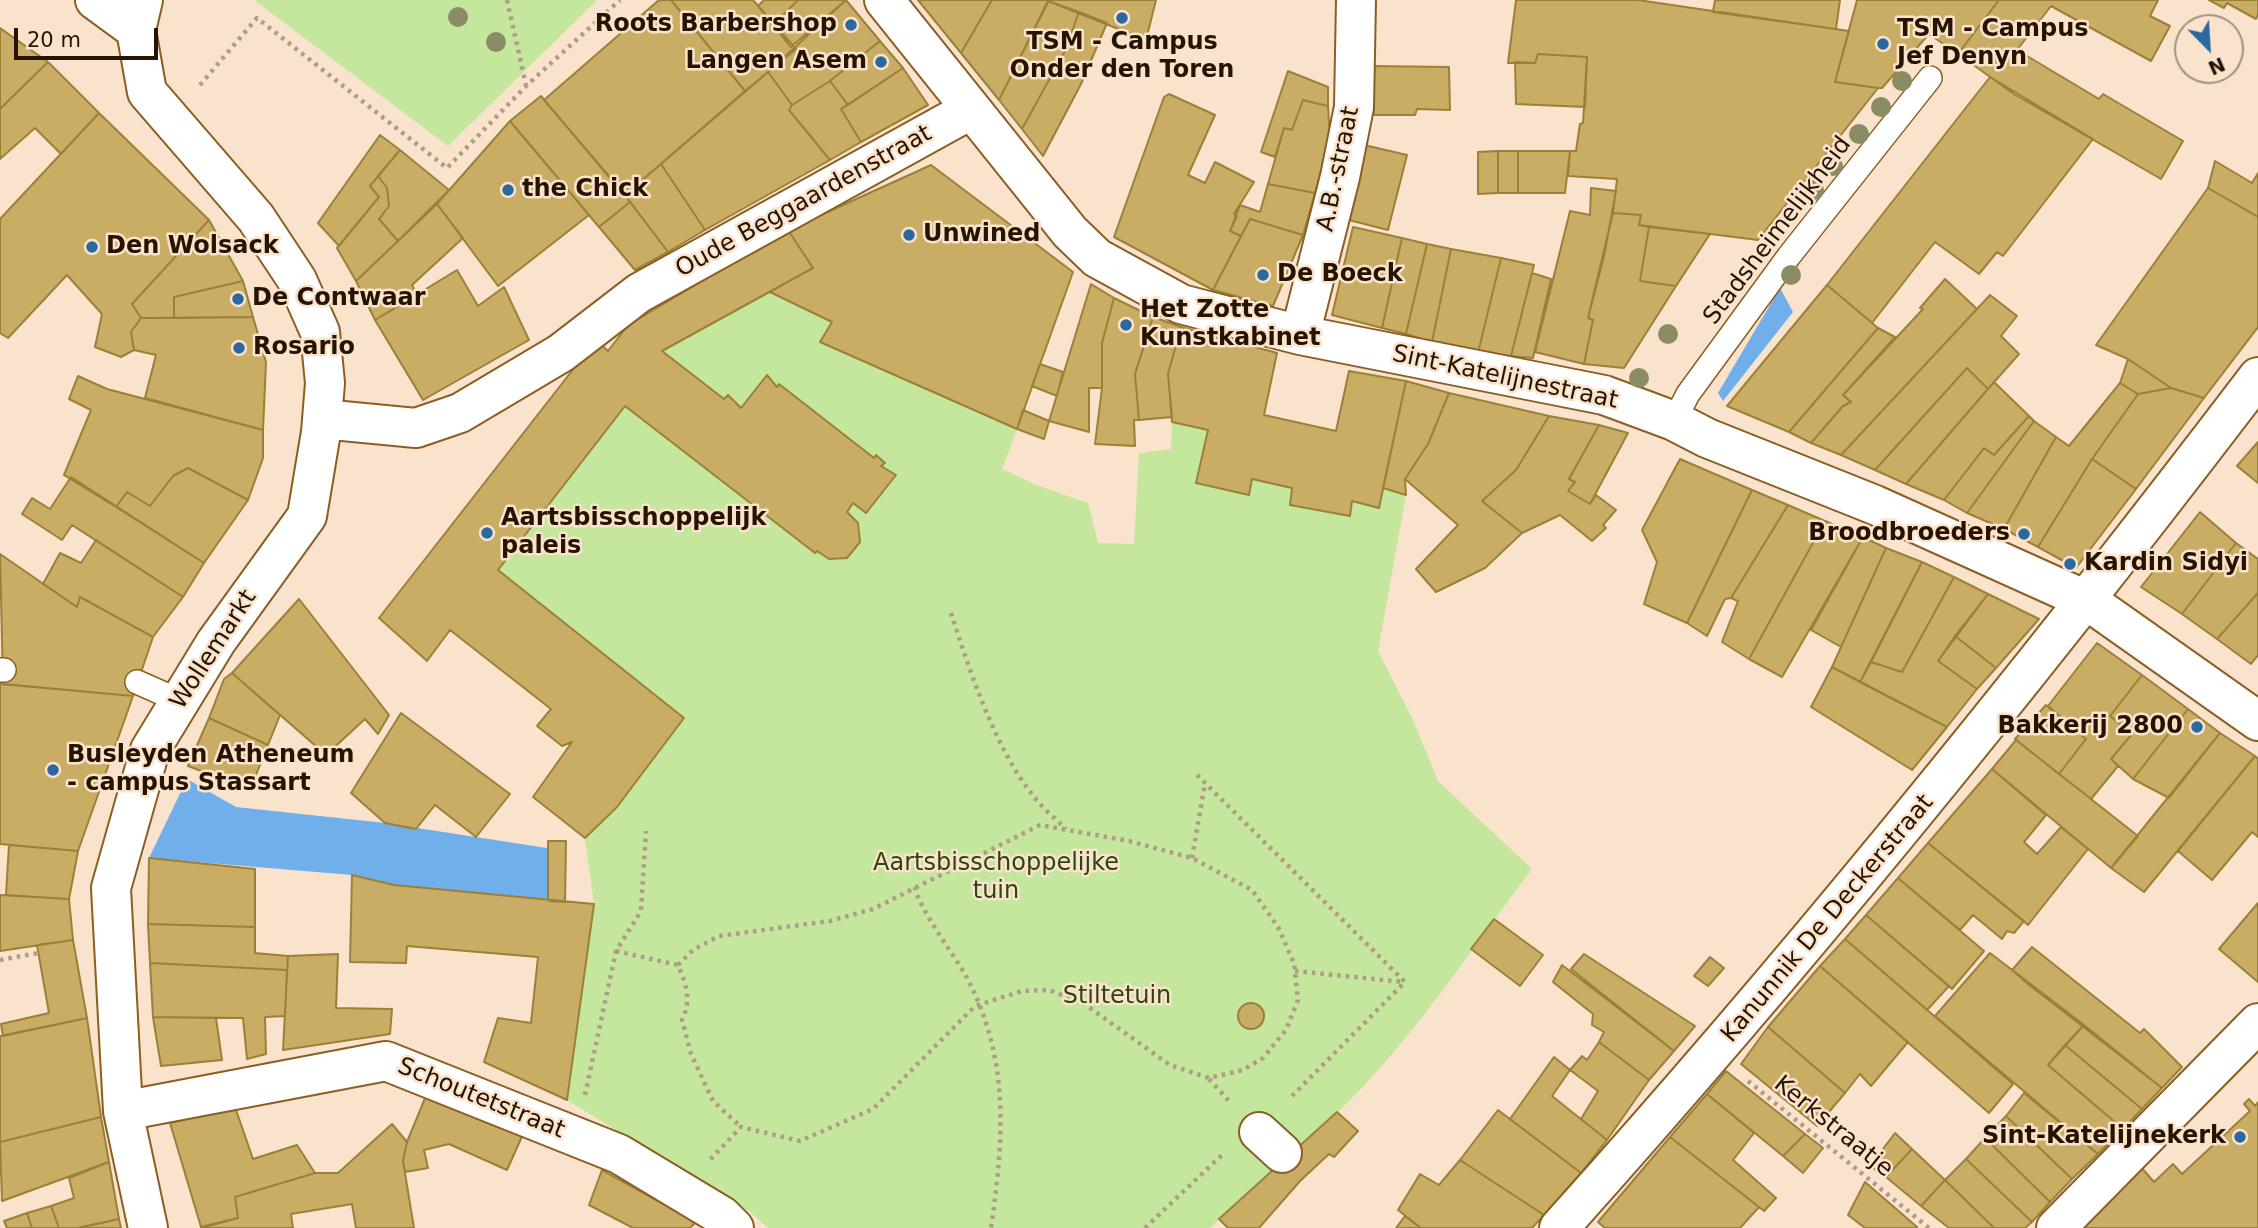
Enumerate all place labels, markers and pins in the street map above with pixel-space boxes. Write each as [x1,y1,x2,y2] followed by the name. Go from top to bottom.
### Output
[1114,10,1130,26] marker: TSM - Campus Onder den Toren
[595,11,837,39] place label: Roots Barbershop
[1897,16,2089,72] place label: TSM - Campus Jef Denyn
[843,17,859,33] marker: Roots Barbershop
[1010,29,1234,85] place label: TSM - Campus Onder den Toren
[1875,36,1891,52] marker: TSM - Campus Jef Denyn
[685,48,867,76] place label: Langen Asem
[873,54,889,70] marker: Langen Asem
[522,176,648,204] place label: the Chick
[500,182,516,198] marker: the Chick
[923,221,1041,249] place label: Unwined
[901,227,917,243] marker: Unwined
[106,233,279,261] place label: Den Wolsack
[84,239,100,255] marker: Den Wolsack
[1277,261,1403,289] place label: De Boeck
[1255,267,1271,283] marker: De Boeck
[252,285,426,313] place label: De Contwaar
[230,291,246,307] marker: De Contwaar
[1140,297,1321,353] place label: Het Zotte Kunstkabinet
[1118,317,1134,333] marker: Het Zotte Kunstkabinet
[253,334,355,362] place label: Rosario
[231,340,247,356] marker: Rosario
[501,505,766,561] place label: Aartsbisschoppelijk paleis
[1808,520,2010,548] place label: Broodbroeders
[479,525,495,541] marker: Aartsbisschoppelijk paleis
[2016,526,2032,542] marker: Broodbroeders
[2084,550,2248,578] place label: Kardin Sidyi
[2062,556,2078,572] marker: Kardin Sidyi
[1998,713,2183,741] place label: Bakkerij 2800
[2189,719,2205,735] marker: Bakkerij 2800
[67,742,355,798] place label: Busleyden Atheneum - campus Stassart
[45,762,61,778] marker: Busleyden Atheneum - campus Stassart
[1982,1123,2226,1151] place label: Sint-Katelijnekerk
[2232,1129,2248,1145] marker: Sint-Katelijnekerk

